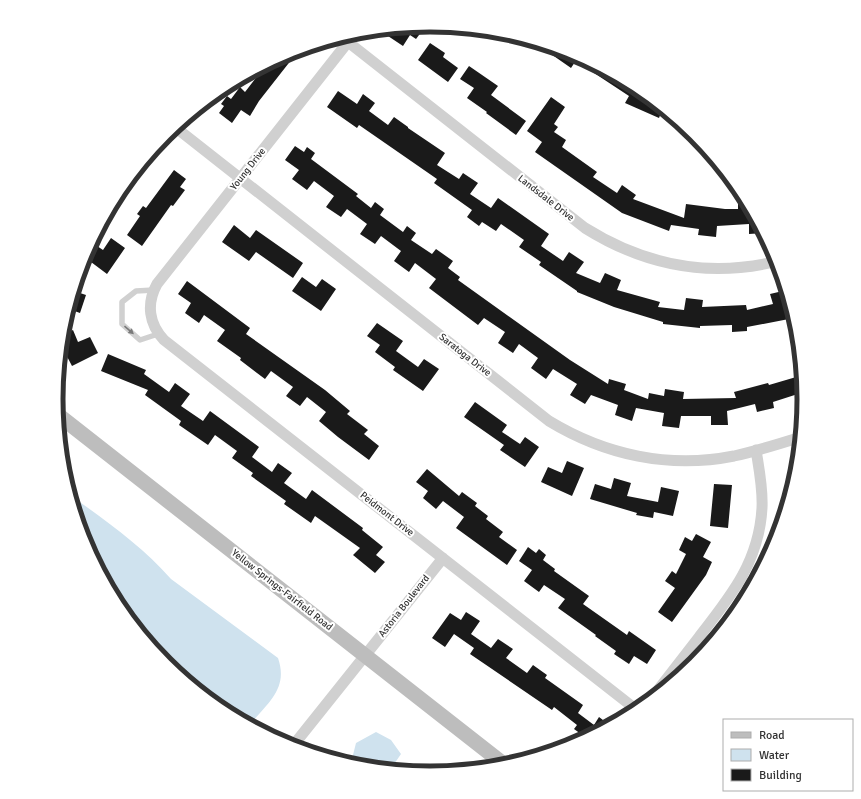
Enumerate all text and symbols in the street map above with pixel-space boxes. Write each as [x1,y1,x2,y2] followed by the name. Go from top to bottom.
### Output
[228,145,268,193] street label: Young Drive
[515,172,577,224] street label: Landsdale Drive
[124,326,135,335] one-way arrow
[437,331,493,379] street label: Saratoga Drive
[358,489,416,539] street label: Peidmont Drive
[229,547,335,633] street label: Yellow Springs-Fairfield Road
[376,572,432,640] street label: Astoria Boulevard
[723,719,853,791] legend
[759,728,785,743] text: Road
[759,748,790,763] text: Water
[759,768,802,783] text: Building

